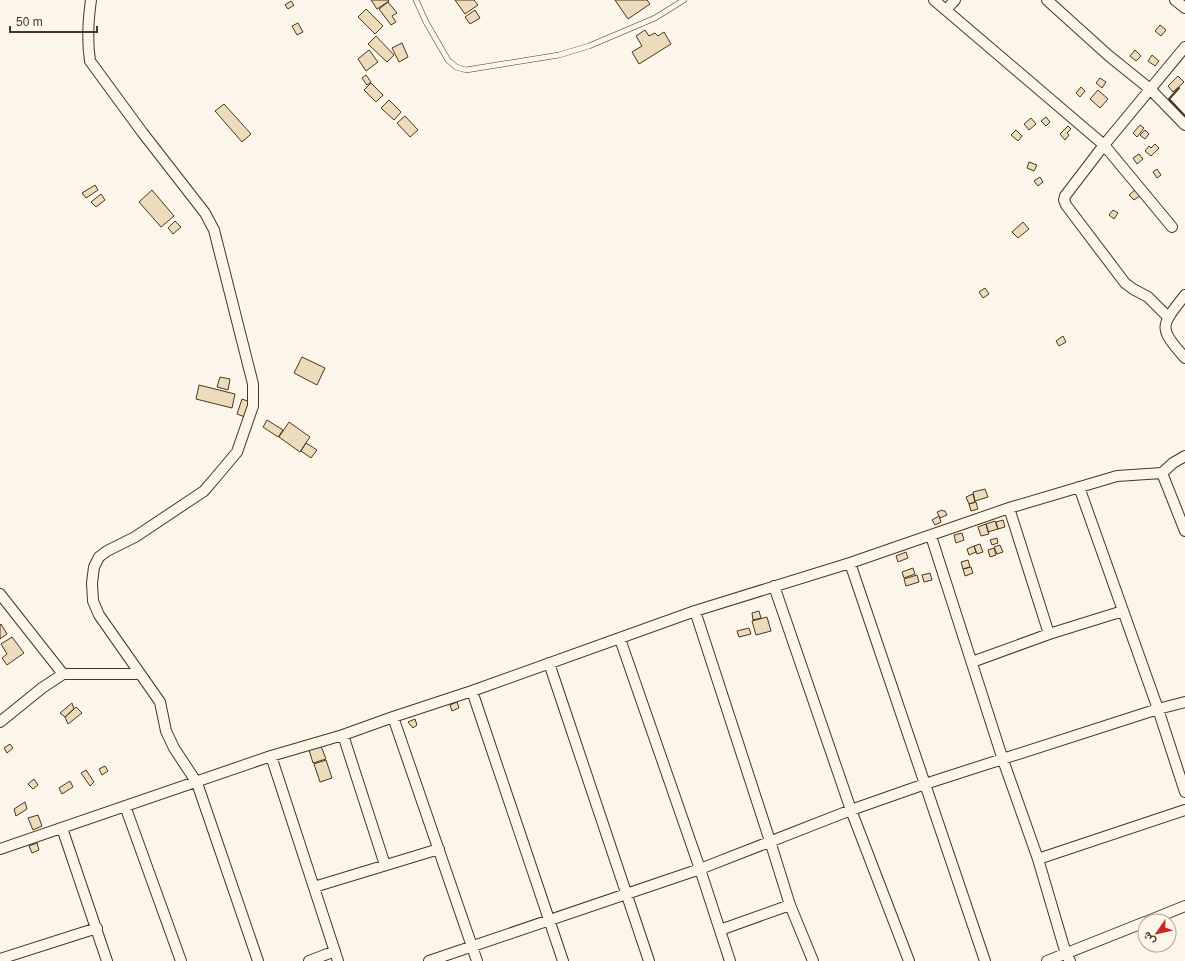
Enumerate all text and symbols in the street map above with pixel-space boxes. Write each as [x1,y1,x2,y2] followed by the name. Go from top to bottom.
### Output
[10,8,97,34] scale bar
[16,15,43,29] text: 50 m
[1137,913,1177,953] north arrow
[1140,929,1158,947] text: ش

